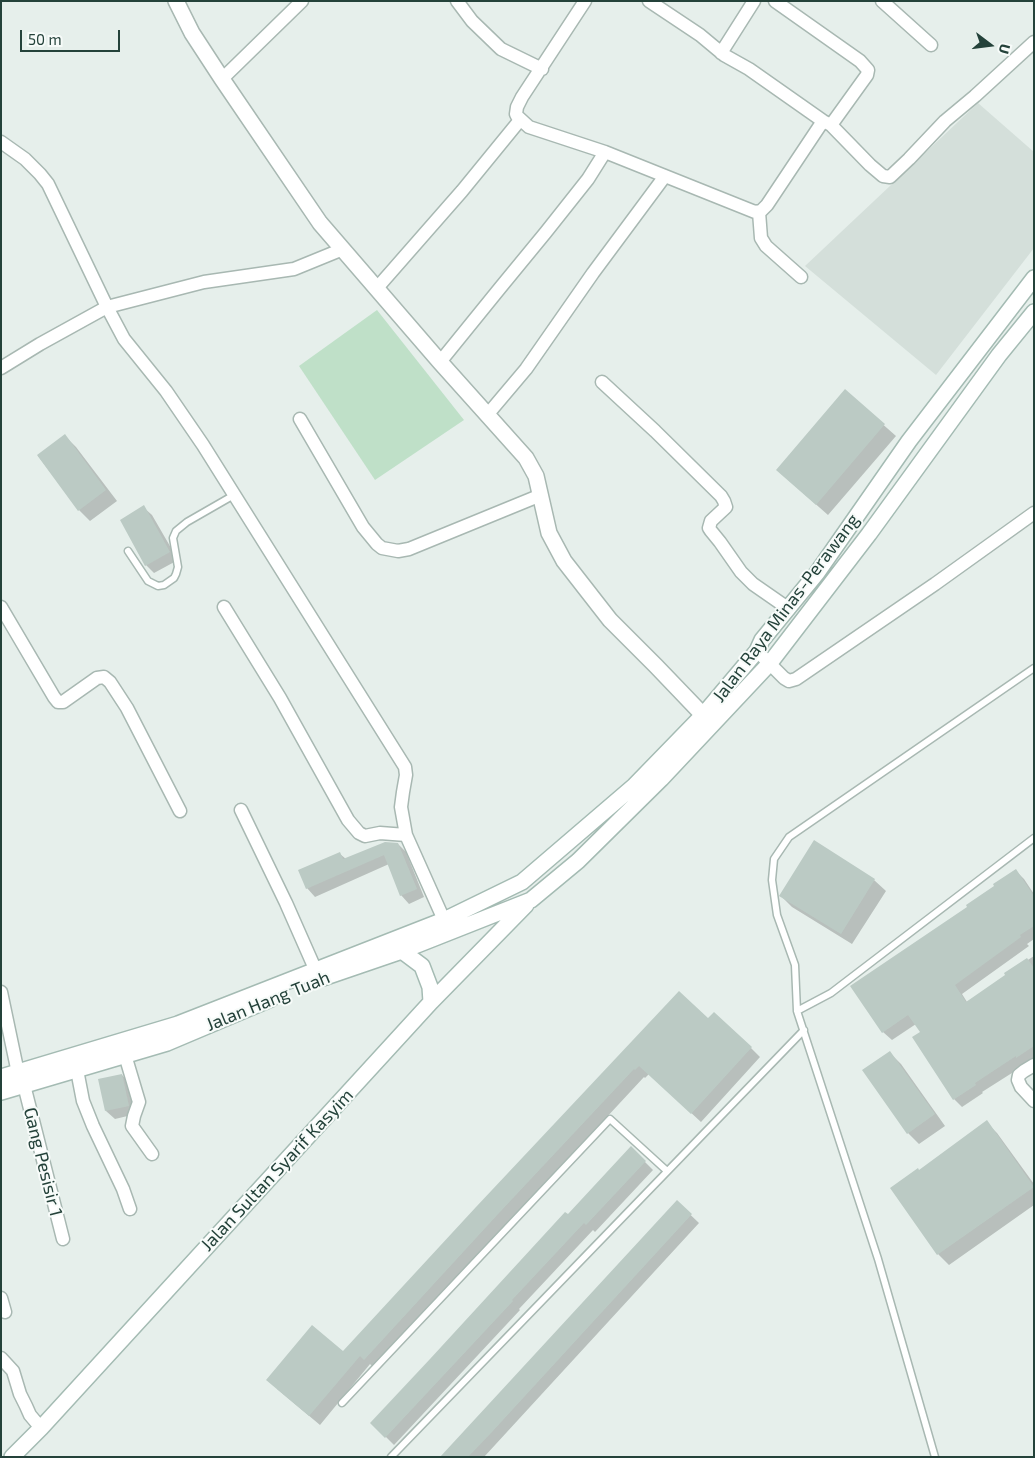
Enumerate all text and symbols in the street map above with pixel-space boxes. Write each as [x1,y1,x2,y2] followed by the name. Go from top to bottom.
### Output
[22,20,122,52] scale bar
[965,20,1015,70] north arrow
[28,30,62,48] text: 50 m
[996,42,1014,56] text: U
[708,510,864,706] street label: Jalan Raya Minas-Perawang
[203,966,333,1036] street label: Jalan Hang Tuah
[196,1085,358,1255] street label: Jalan Sultan Syarif Kasyim
[19,1105,67,1219] street label: Gang Pesisir 1

